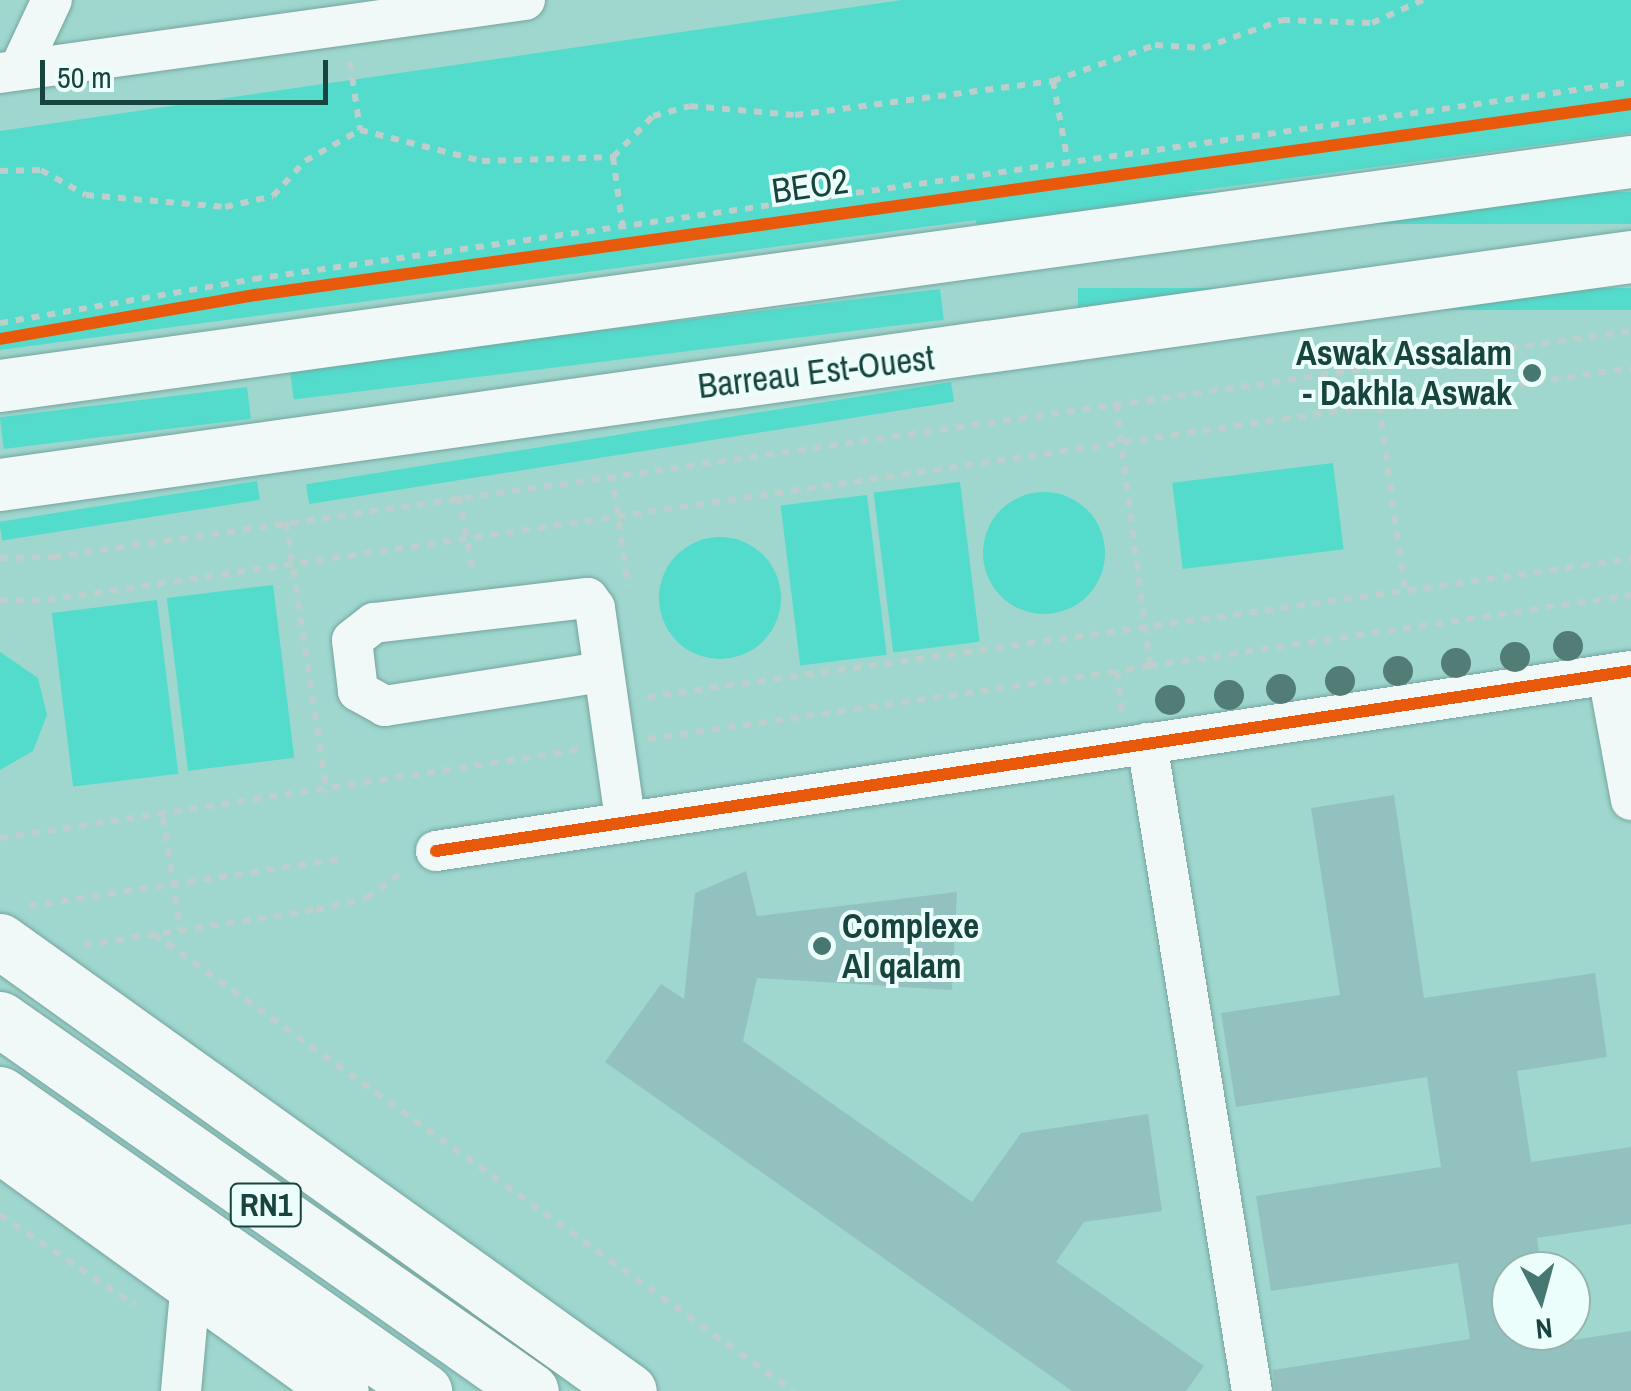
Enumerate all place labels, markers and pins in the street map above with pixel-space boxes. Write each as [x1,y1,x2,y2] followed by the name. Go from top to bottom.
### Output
[1295,332,1512,414] place label: Aswak Assalam - Dakhla Aswak
[1521,362,1543,384] marker: Aswak Assalam - Dakhla Aswak
[842,905,979,987] place label: Complexe Al qalam
[811,935,833,957] marker: Complexe Al qalam

